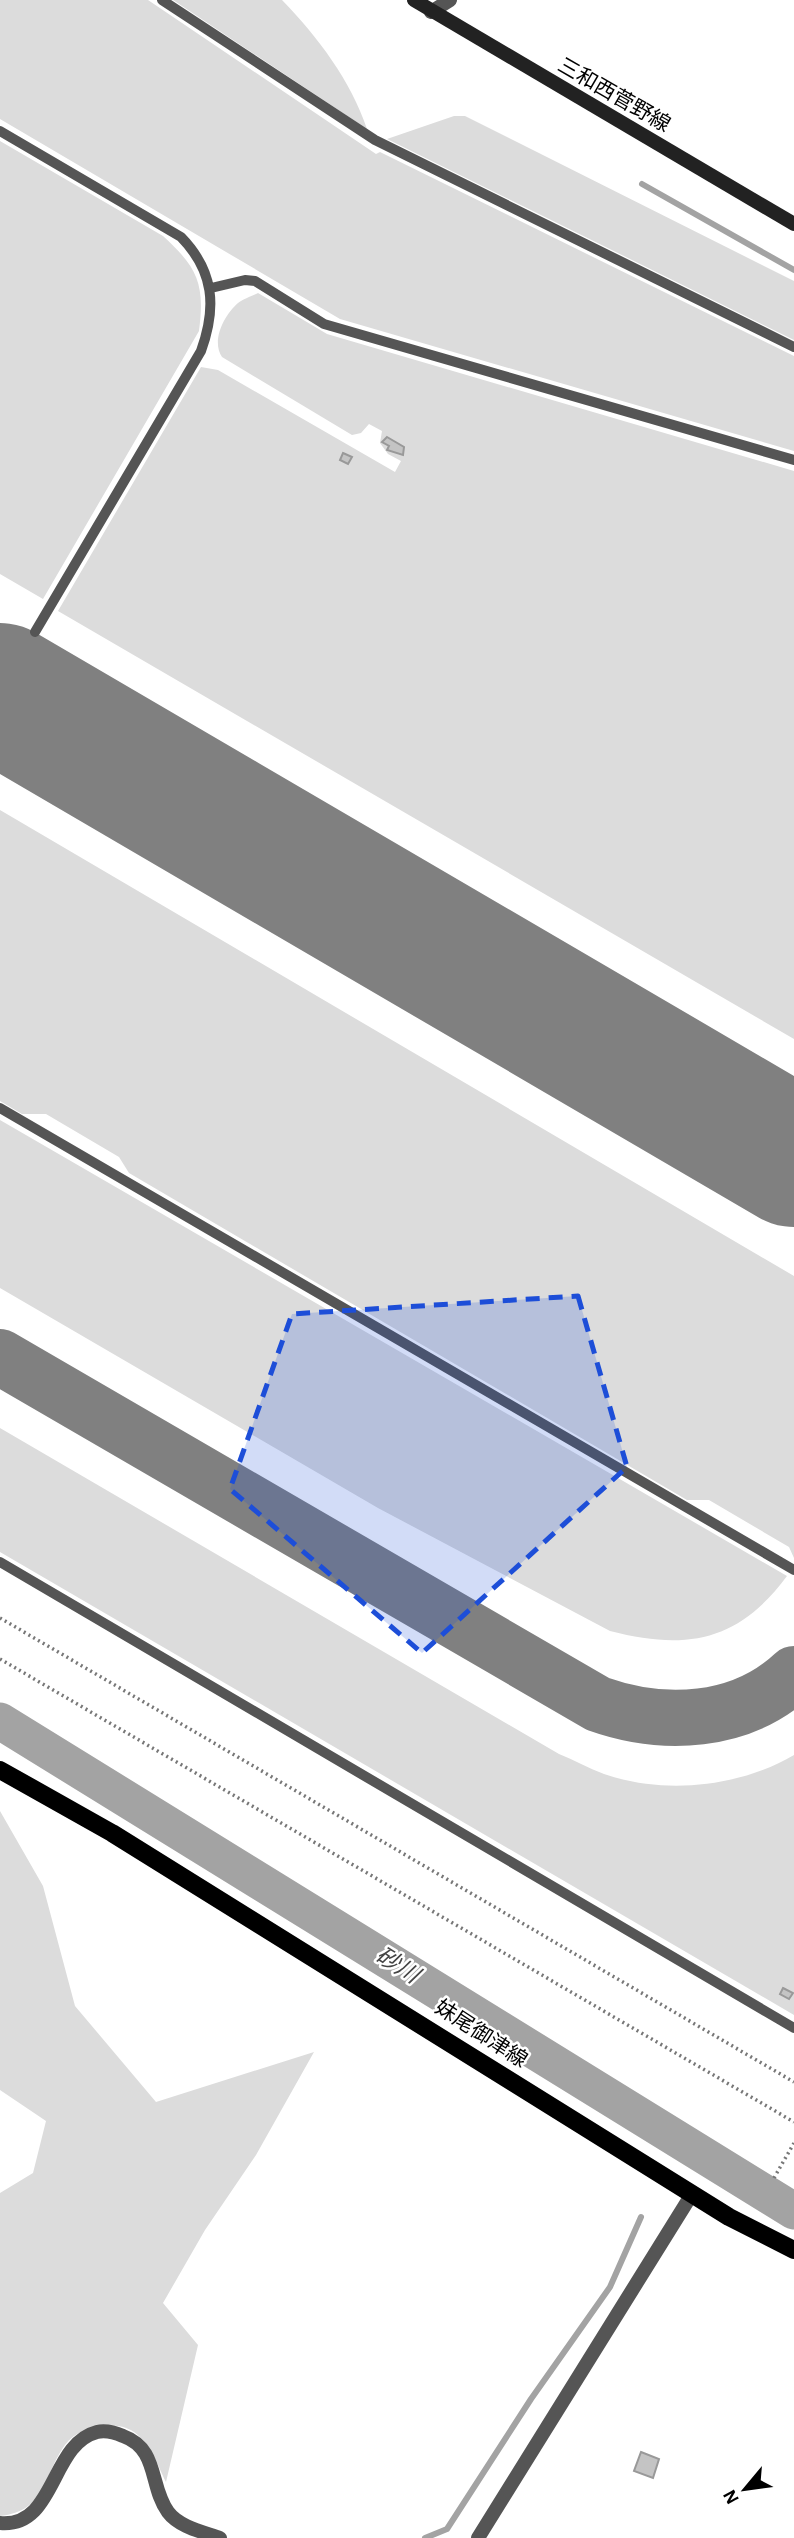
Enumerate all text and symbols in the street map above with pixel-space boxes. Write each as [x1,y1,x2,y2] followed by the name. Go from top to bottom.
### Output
[554,54,674,136] street label: 三和西菅野線
[371,1942,426,1990] water label: 砂川
[431,1996,531,2071] street label: 妹尾御津線
[710,2454,780,2524] north arrow
[720,2486,743,2507] text: N

